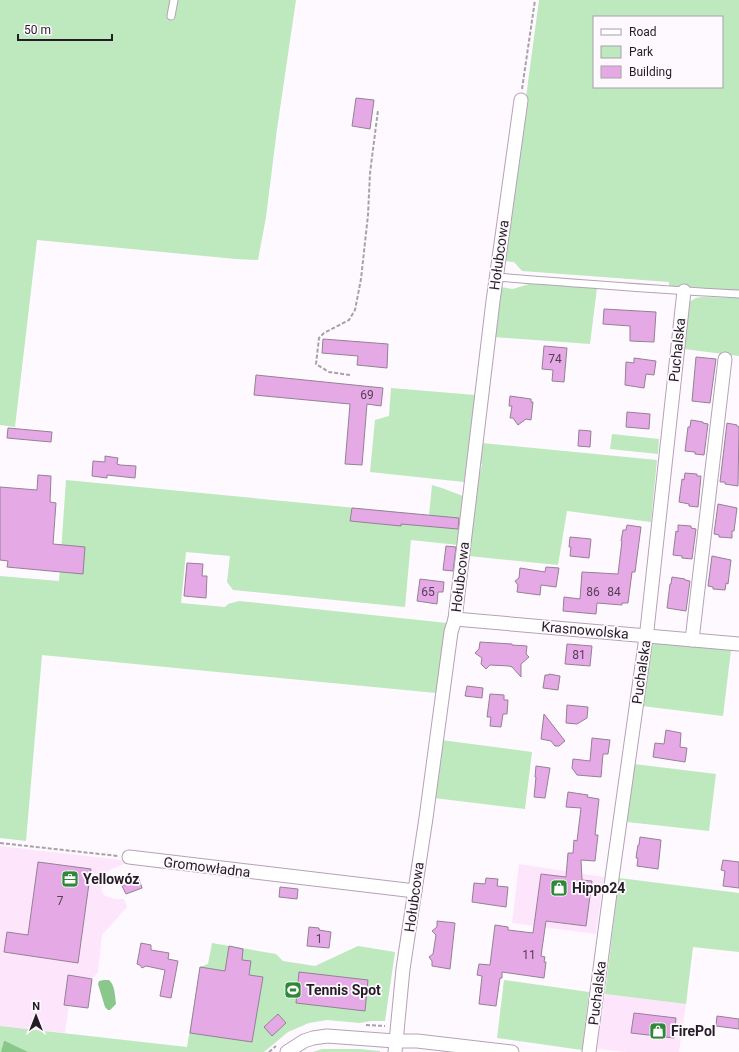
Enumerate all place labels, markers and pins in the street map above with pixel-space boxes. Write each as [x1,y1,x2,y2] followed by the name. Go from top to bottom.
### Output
[60,869,80,889] office icon: Yellowóz
[83,871,139,887] place label: Yellowóz
[549,878,569,898] shop icon: Hippo24
[572,880,625,896] place label: Hippo24
[283,980,303,1000] sports icon: Tennis Spot
[306,982,381,998] place label: Tennis Spot
[648,1021,668,1041] shop icon: FirePol
[671,1023,716,1039] place label: FirePol

